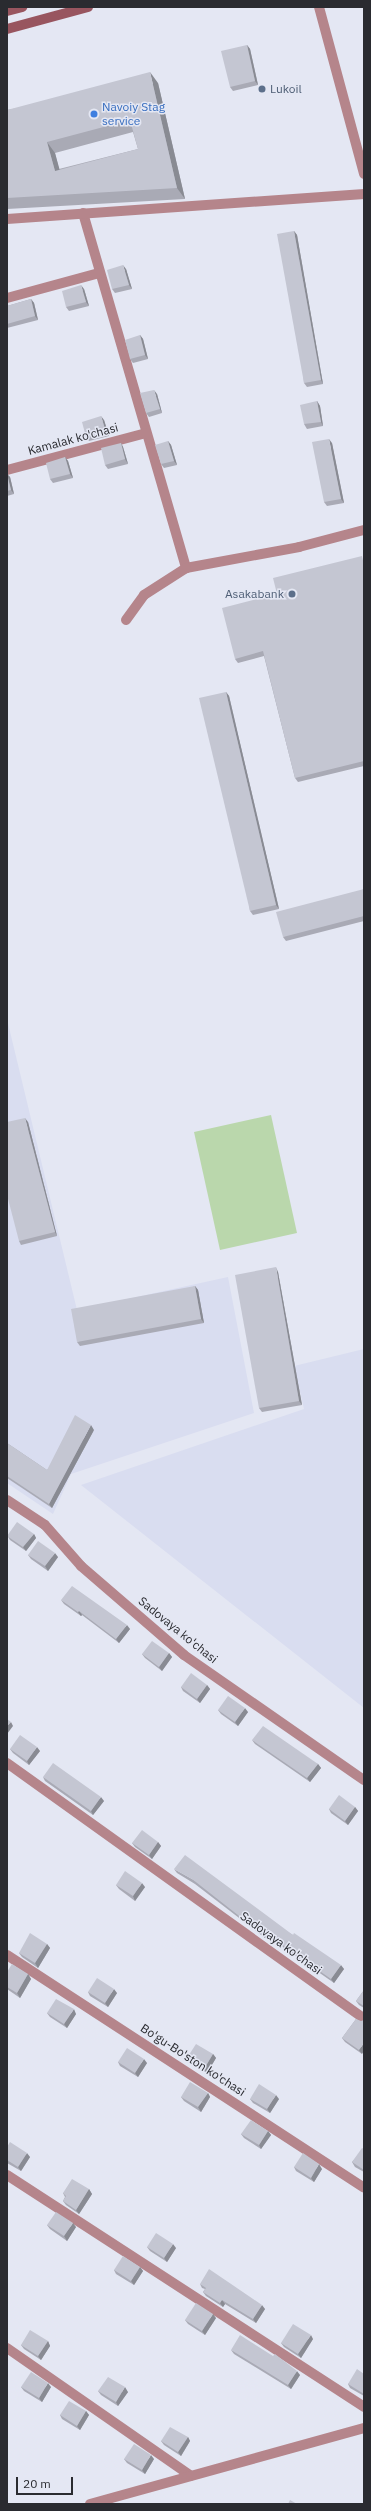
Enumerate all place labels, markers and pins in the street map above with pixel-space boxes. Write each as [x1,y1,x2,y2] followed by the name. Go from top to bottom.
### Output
[270,82,302,96] place label: Lukoil
[257,84,267,94] marker: Lukoil
[102,100,165,128] place label: Navoiy Stag service
[89,109,99,119] marker: Navoiy Stag service
[225,587,284,601] place label: Asakabank
[287,589,297,599] marker: Asakabank

